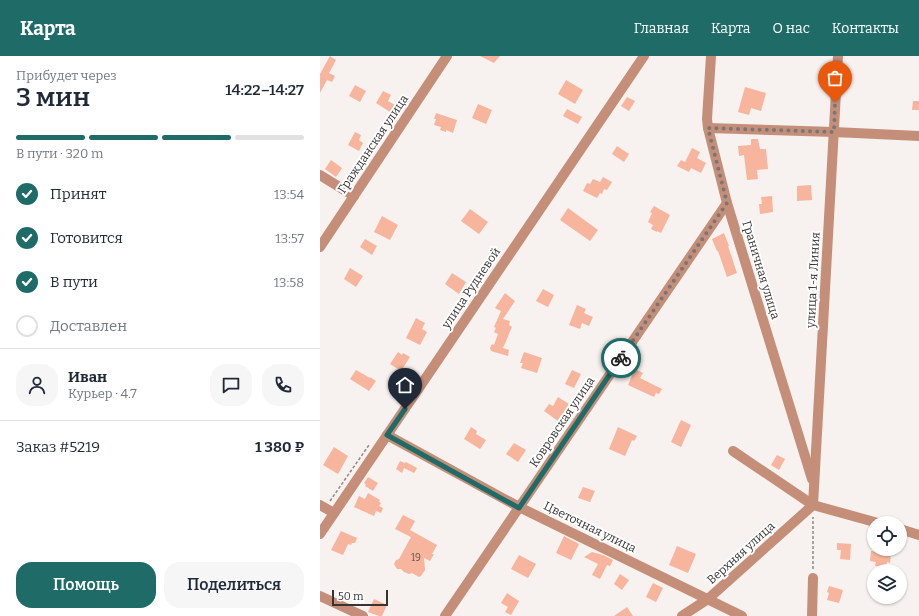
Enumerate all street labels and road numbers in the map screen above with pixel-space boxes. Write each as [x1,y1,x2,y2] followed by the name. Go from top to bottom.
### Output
[335,92,411,196] street label: Гражданская улица
[739,219,783,321] street label: Граничная улица
[803,231,823,329] street label: улица 1-я Линия
[438,245,503,332] street label: улица Рудневой
[527,374,598,470] street label: Ковровская улица
[542,499,639,556] street label: Цветочная улица
[704,519,778,587] street label: Верхняя улица

